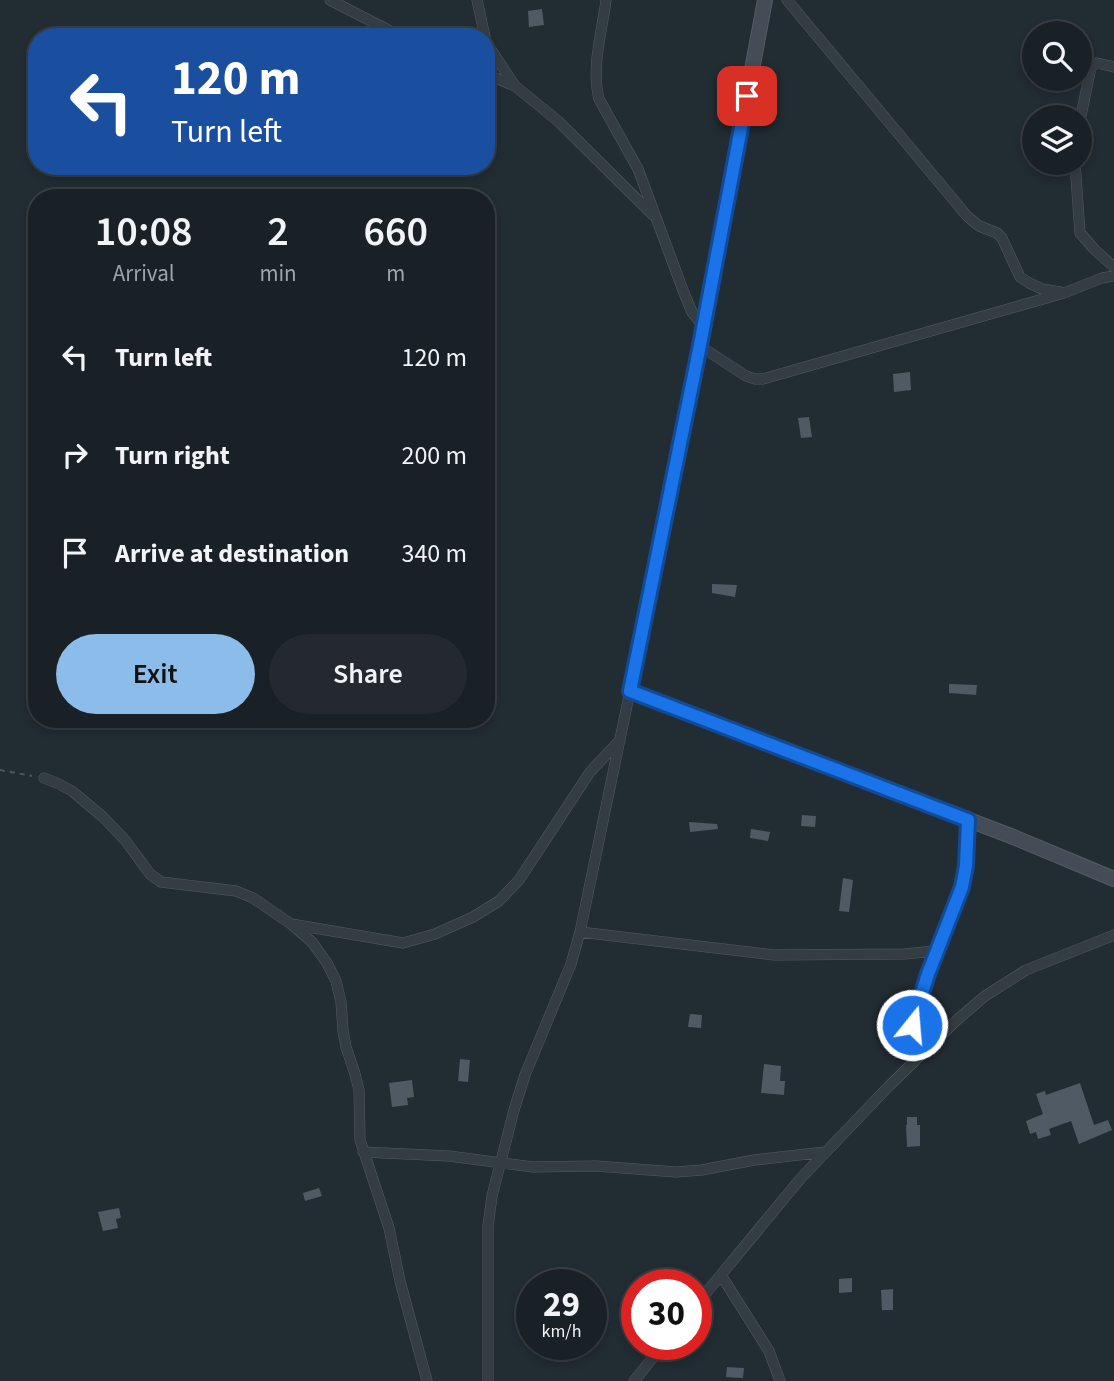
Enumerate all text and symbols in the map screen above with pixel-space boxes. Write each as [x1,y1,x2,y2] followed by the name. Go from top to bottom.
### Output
[1022,21,1092,175] map controls
[1022,21,1092,91] button: search
[171,44,300,114] text: 120 m
[56,56,147,147] icon: left
[717,66,777,126] pin
[728,77,766,115] icon: arrive
[1022,105,1092,175] button: layers
[171,109,282,155] text: Turn left
[95,202,193,262] text: 10:08
[267,202,289,262] text: 2
[364,202,428,262] text: 660
[113,257,175,290] text: Arrival
[259,257,297,290] text: min
[386,257,405,290] text: m
[56,338,94,376] icon: left
[115,339,212,376] text: Turn left
[401,339,467,376] text: 120 m
[56,436,94,474] icon: right
[115,437,230,474] text: Turn right
[401,437,467,474] text: 200 m
[56,534,94,572] icon: arrive
[115,535,349,572] text: Arrive at destination
[401,535,467,572] text: 340 m
[56,634,255,714] button: Exit
[269,634,467,714] button: Share
[875,988,949,1062] position arrow
[621,1269,712,1360] speed limit sign: 30
[543,1280,580,1330] text: 29
[542,1319,581,1344] text: km/h

